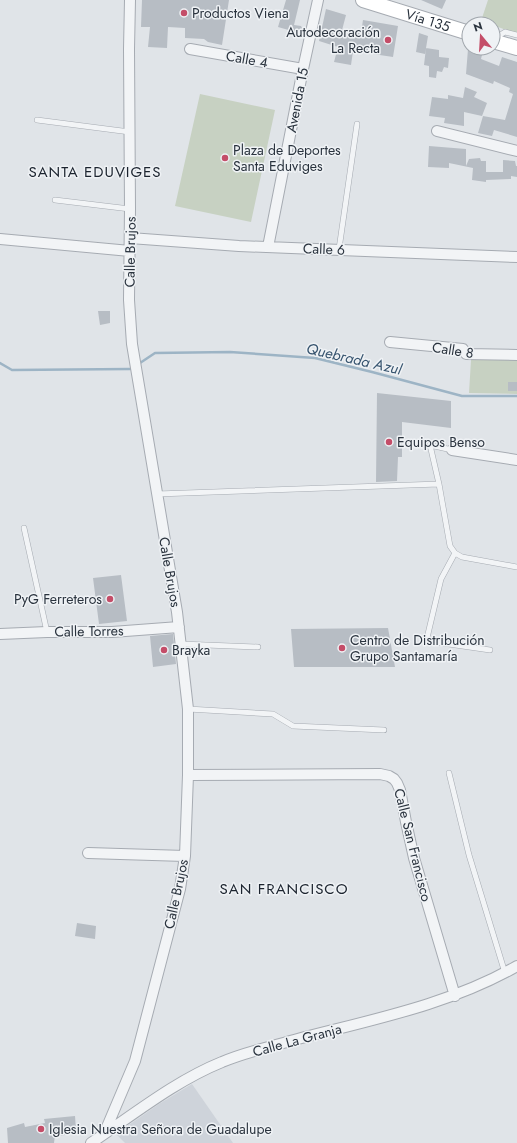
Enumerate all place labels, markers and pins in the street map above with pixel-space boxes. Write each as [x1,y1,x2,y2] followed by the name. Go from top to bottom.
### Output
[192,3,289,23] place label: Productos Viena
[179,8,189,18] marker: Productos Viena
[286,22,380,58] place label: Autodecoración La Recta
[383,35,393,45] marker: Autodecoración La Recta
[233,140,341,176] place label: Plaza de Deportes Santa Eduviges
[220,153,230,163] marker: Plaza de Deportes Santa Eduviges
[397,432,485,452] place label: Equipos Benso
[384,437,394,447] marker: Equipos Benso
[14,589,102,609] place label: PyG Ferreteros
[105,594,115,604] marker: PyG Ferreteros
[350,630,485,666] place label: Centro de Distribución Grupo Santamaría
[172,640,210,660] place label: Brayka
[337,643,347,653] marker: Centro de Distribución Grupo Santamaría
[159,645,169,655] marker: Brayka
[49,1119,272,1139] place label: Iglesia Nuestra Señora de Guadalupe
[36,1124,46,1134] marker: Iglesia Nuestra Señora de Guadalupe

